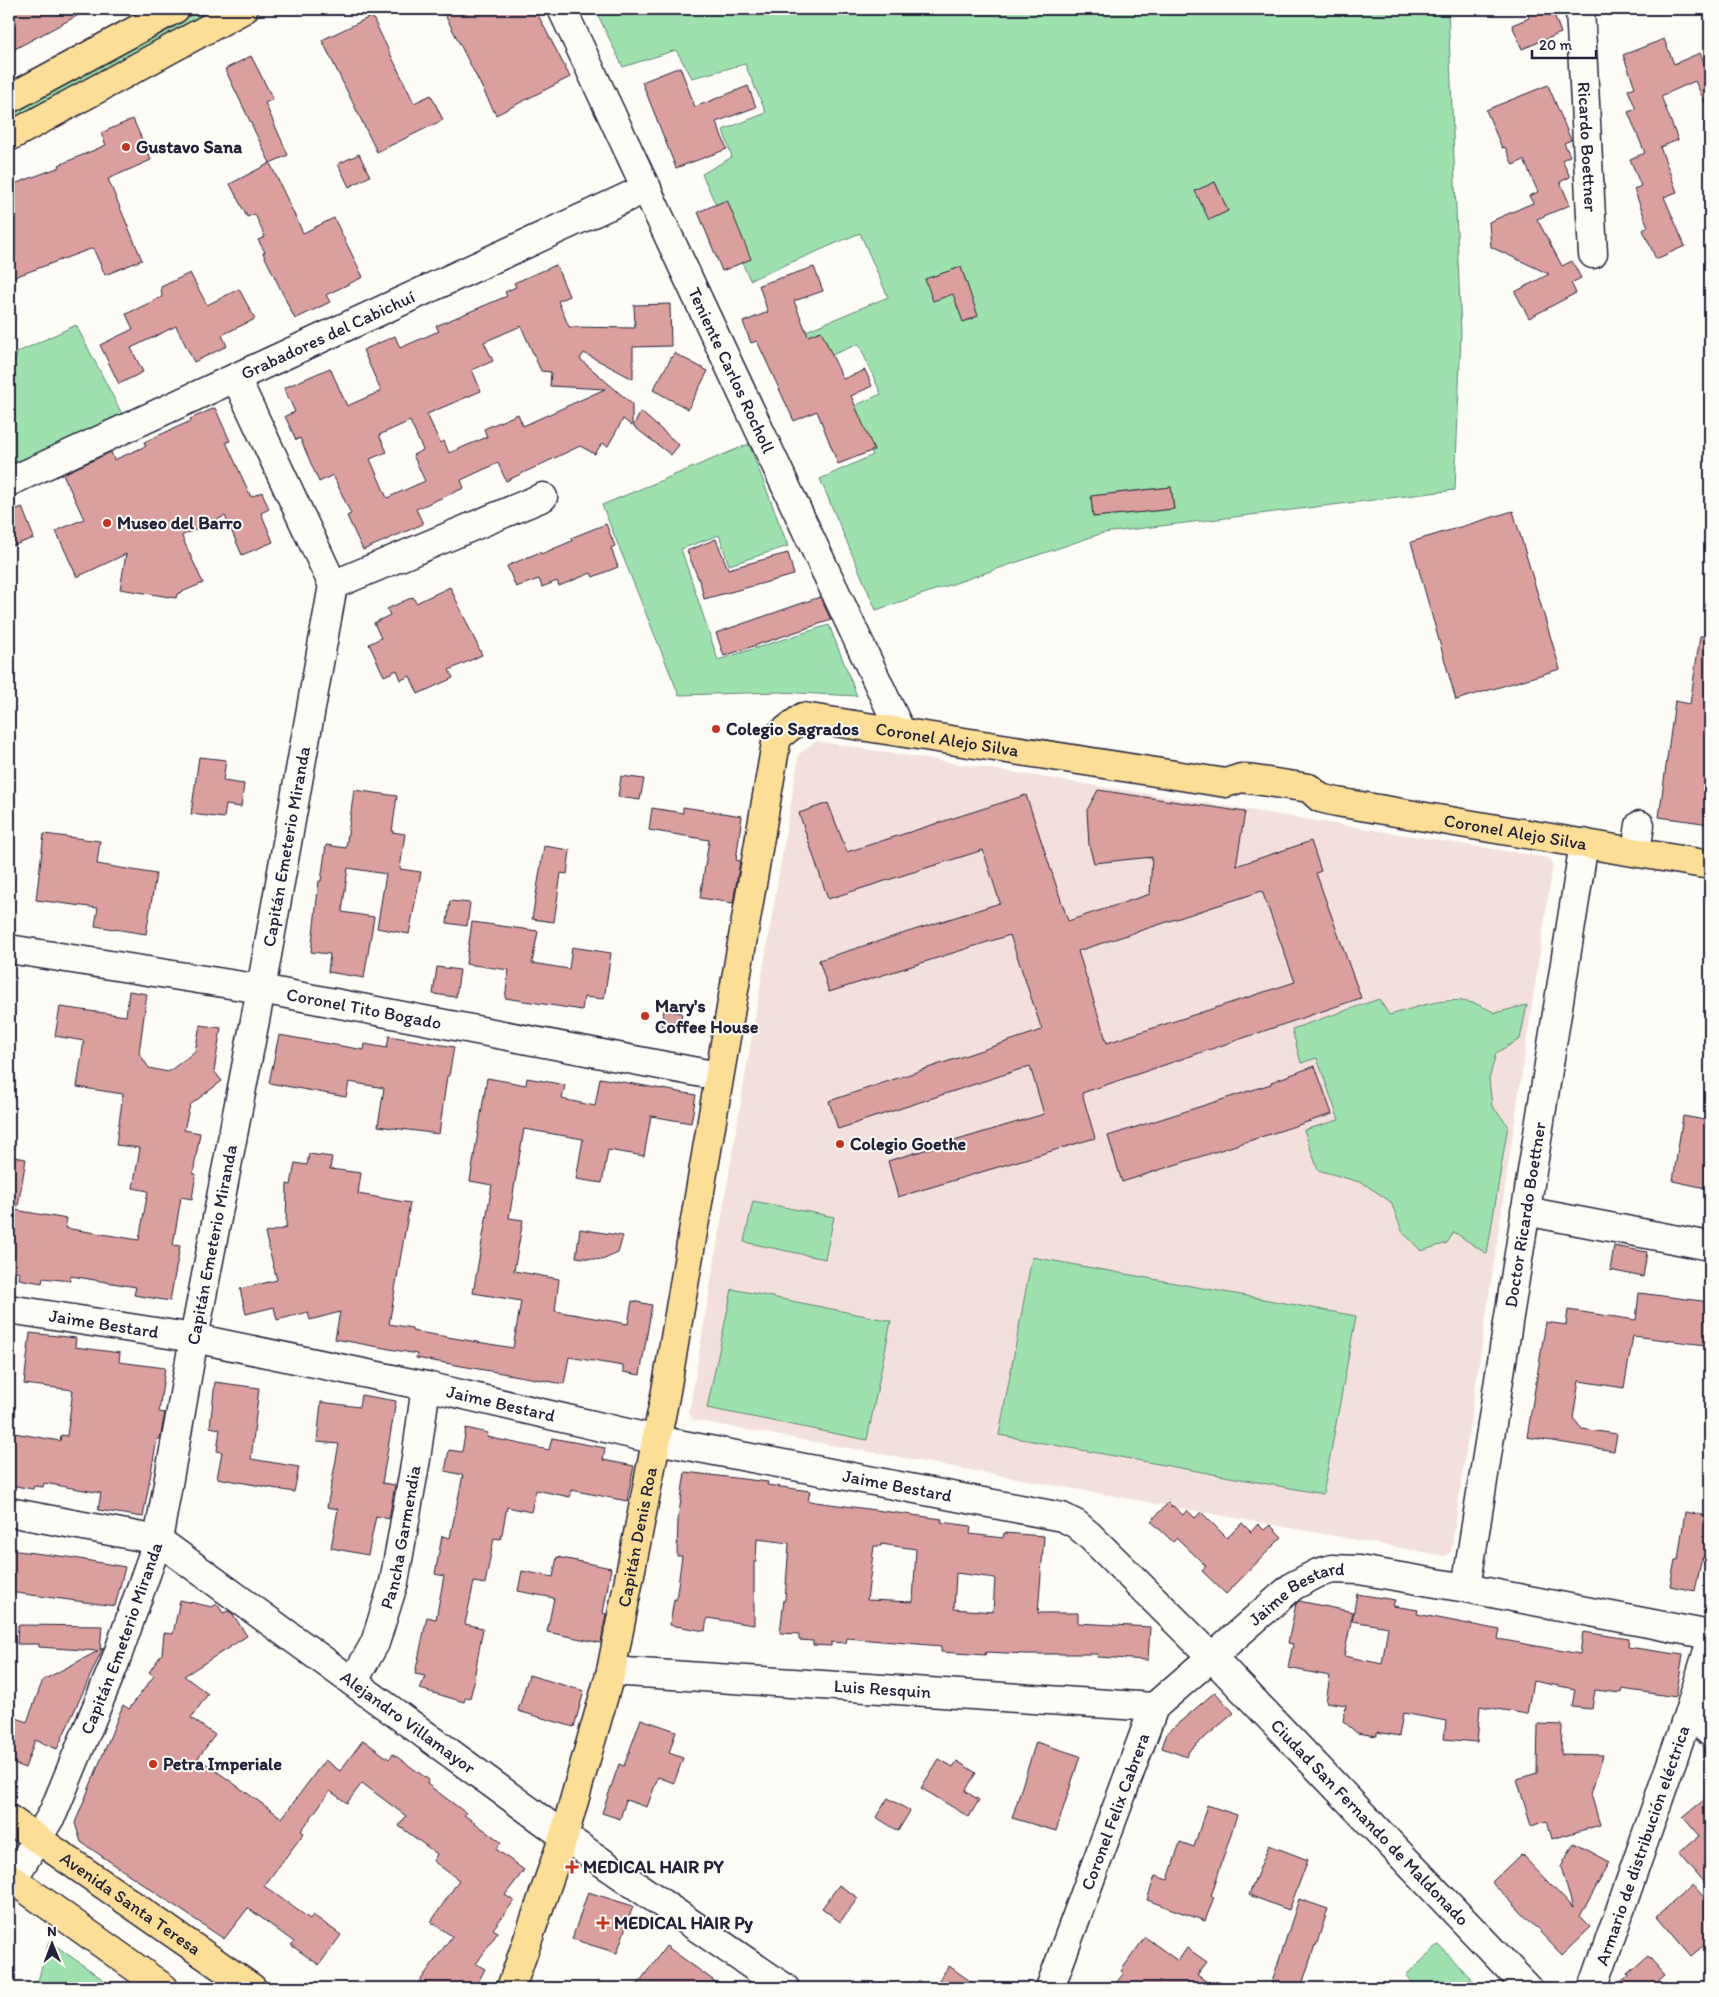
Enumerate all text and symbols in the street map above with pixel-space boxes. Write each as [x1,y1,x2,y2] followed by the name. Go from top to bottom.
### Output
[1532,28,1595,60] scale bar
[1539,36,1573,54] text: 20 m
[1573,81,1602,213] street label: Ricardo Boettner
[136,136,242,158] place label: Gustavo Sana
[120,141,132,153] marker: Gustavo Sana
[683,284,780,457] street label: Teniente Carlos Rocholl
[237,285,419,385] street label: Grabadores del Cabichuí
[117,512,242,534] place label: Museo del Barro
[101,517,113,529] marker: Museo del Barro
[874,717,1021,762] street label: Coronel Alejo Silva
[726,718,859,740] place label: Colegio Sagrados
[710,723,722,735] marker: Colegio Sagrados
[258,744,315,949] street label: Capitán Emeterio Miranda
[1442,809,1589,855] street label: Coronel Alejo Silva
[285,983,443,1034] street label: Coronel Tito Bogado
[655,995,759,1038] place label: Mary's Coffee House
[639,1010,651,1022] marker: Mary's Coffee House
[1500,1120,1551,1309] street label: Doctor Ricardo Boettner
[850,1133,967,1155] place label: Colegio Goethe
[834,1138,846,1150] marker: Colegio Goethe
[182,1142,242,1347] street label: Capitán Emeterio Miranda
[47,1304,161,1343] street label: Jaime Bestard
[444,1380,558,1427] street label: Jaime Bestard
[375,1463,426,1612] street label: Pancha Garmendia
[613,1464,662,1609] street label: Capitán Denis Roa
[841,1465,954,1507] street label: Jaime Bestard
[76,1539,168,1738] street label: Capitán Emeterio Miranda
[1244,1557,1345,1631] street label: Jaime Bestard
[336,1666,481,1779] street label: Alejandro Villamayor
[833,1675,932,1703] street label: Luis Resquin
[1266,1714,1474,1930] street label: Ciudad San Fernando de Maldonado
[1591,1722,1695,1968] street label: Armario de distribución eléctrica
[1076,1730,1154,1893] street label: Coronel Felix Cabrera
[163,1753,282,1775] place label: Petra Imperiale
[147,1758,159,1770] marker: Petra Imperiale
[56,1847,205,1960] street label: Avenida Santa Teresa
[583,1856,724,1878] place label: MEDICAL HAIR PY
[565,1860,579,1874] marker: MEDICAL HAIR PY
[614,1912,753,1934] place label: MEDICAL HAIR Py
[596,1916,610,1930] marker: MEDICAL HAIR Py
[28,1920,78,1970] north arrow
[47,1923,57,1940] text: N

